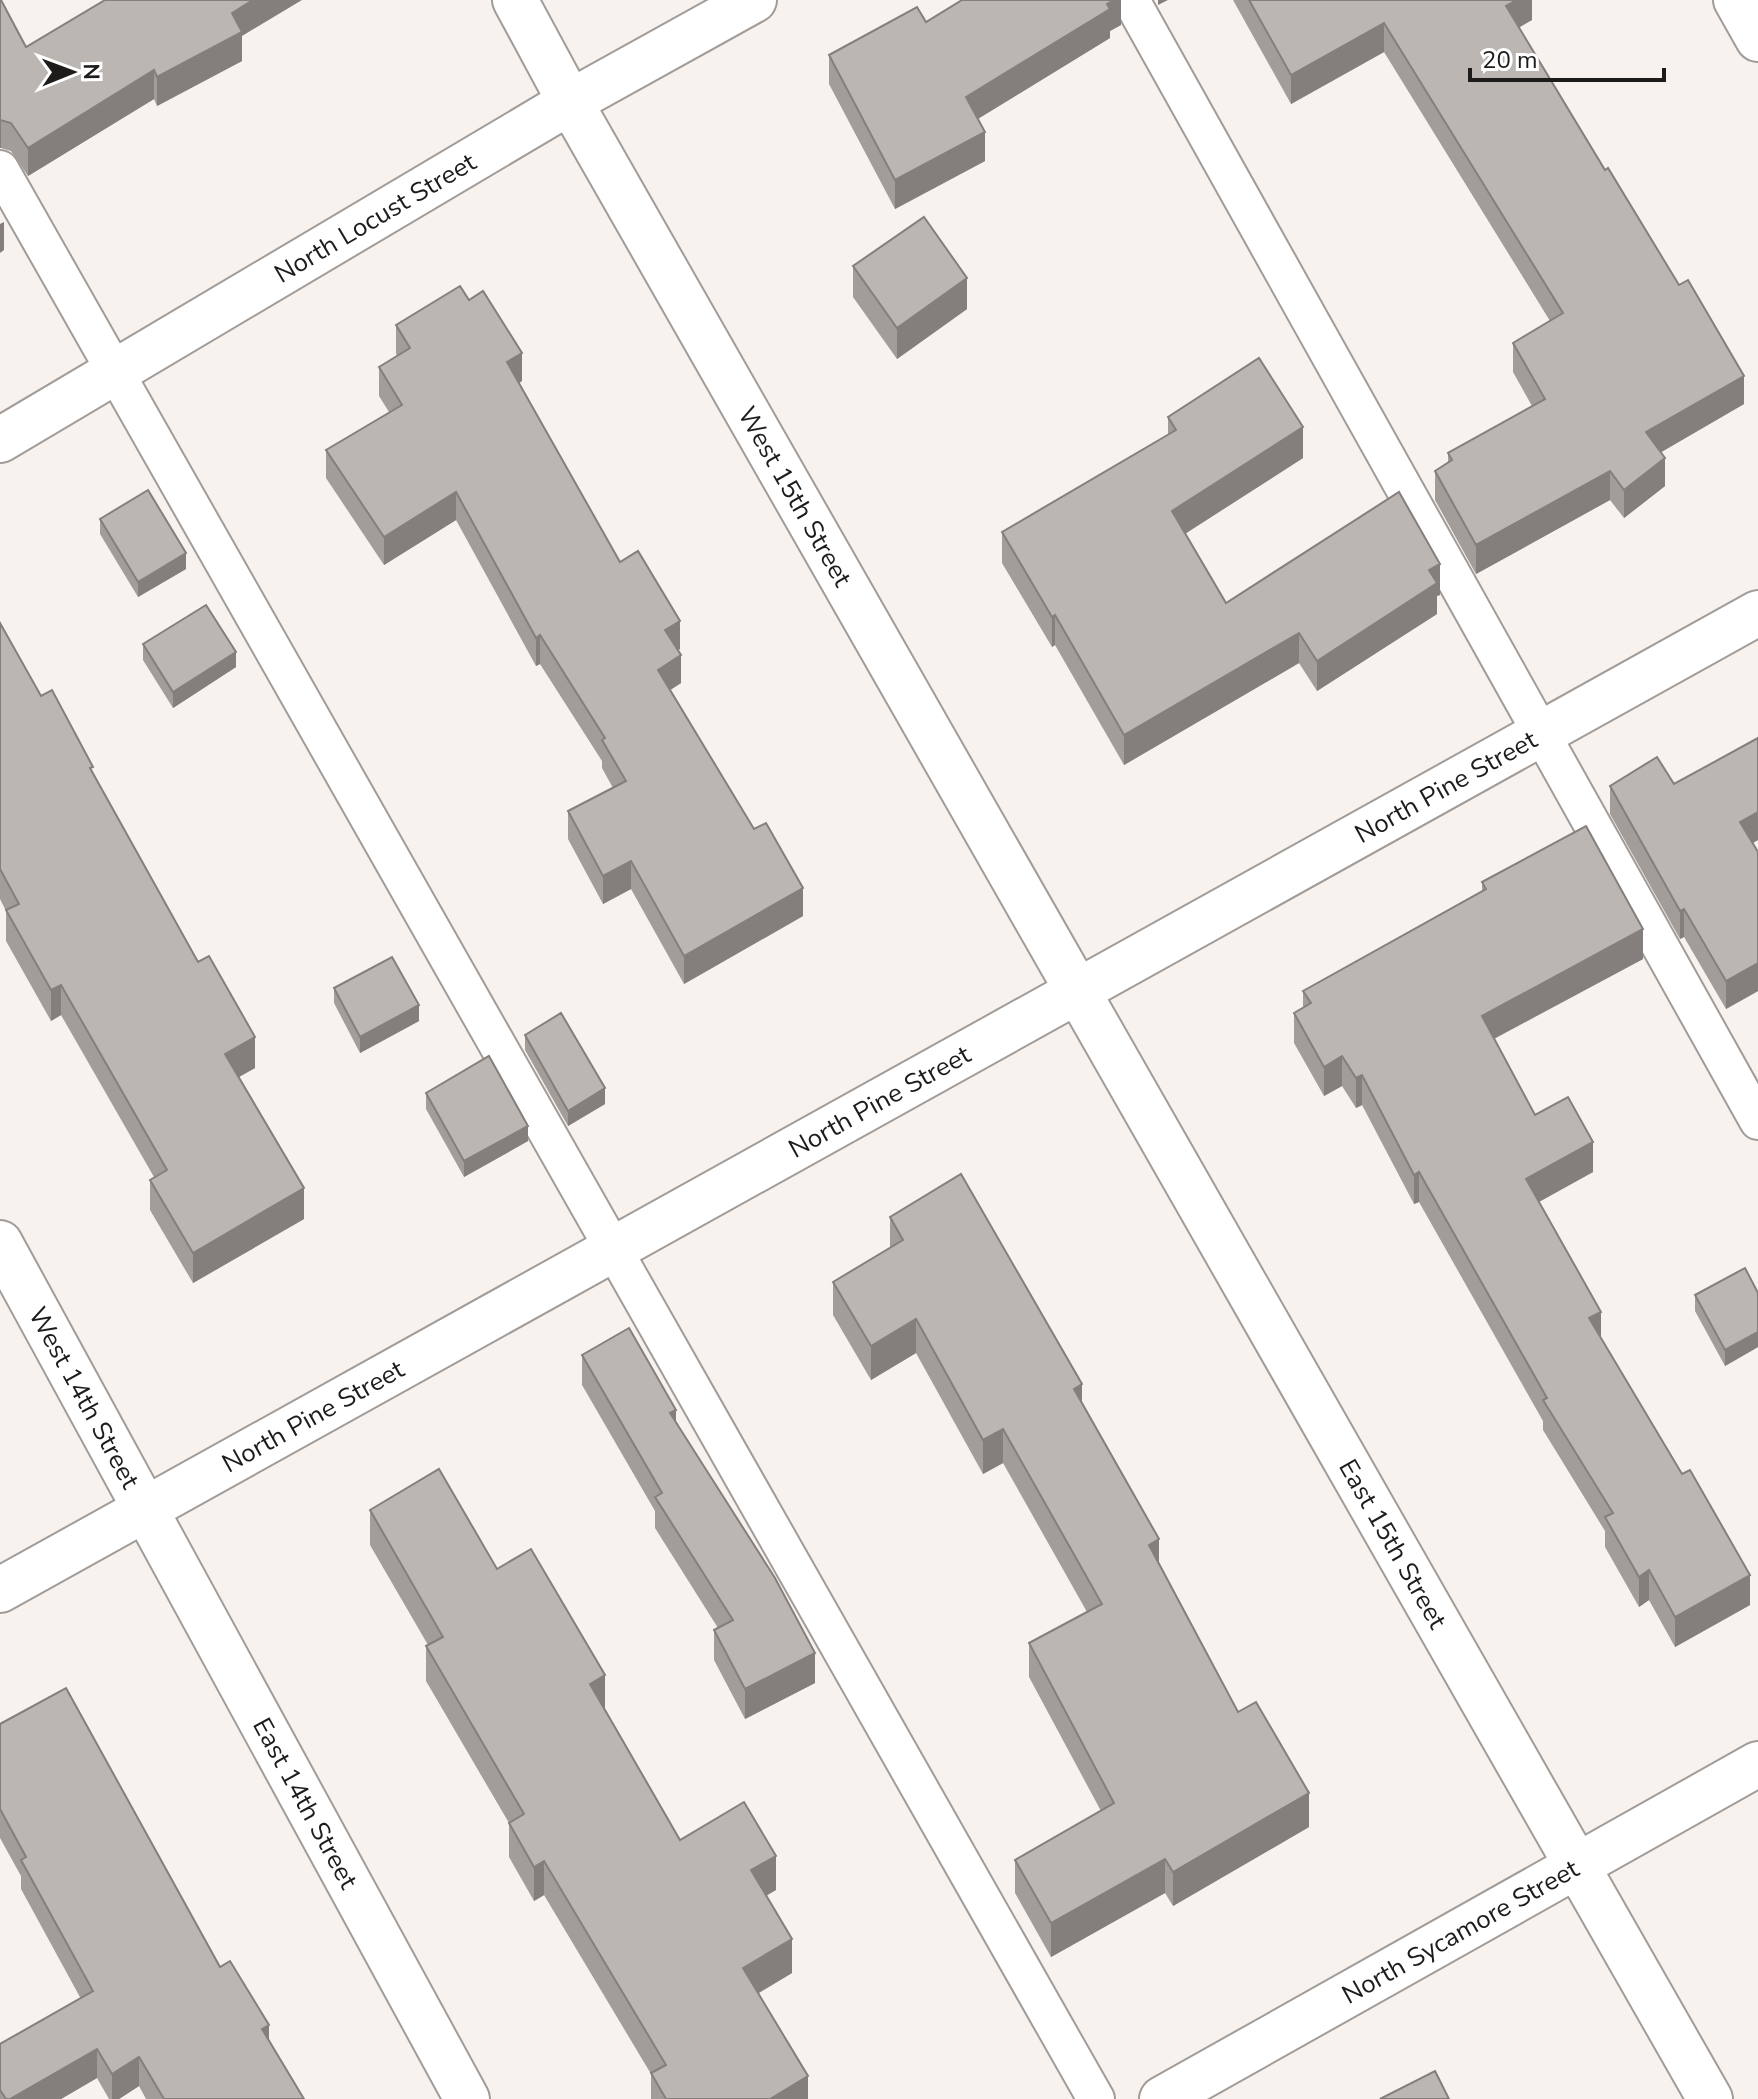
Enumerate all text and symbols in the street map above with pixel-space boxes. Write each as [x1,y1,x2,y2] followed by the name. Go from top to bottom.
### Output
[32,32,112,112] north arrow
[1470,32,1664,82] scale bar
[1482,44,1538,76] text: 20 m
[76,63,106,80] text: N
[268,144,483,291] street label: North Locust Street
[729,400,860,594] street label: West 15th Street
[1349,722,1544,852] street label: North Pine Street
[782,1037,978,1166] street label: North Pine Street
[20,1301,148,1496] street label: West 14th Street
[216,1351,411,1481] street label: North Pine Street
[1330,1453,1455,1636] street label: East 15th Street
[244,1712,366,1896] street label: East 14th Street
[1336,1851,1586,2012] street label: North Sycamore Street

